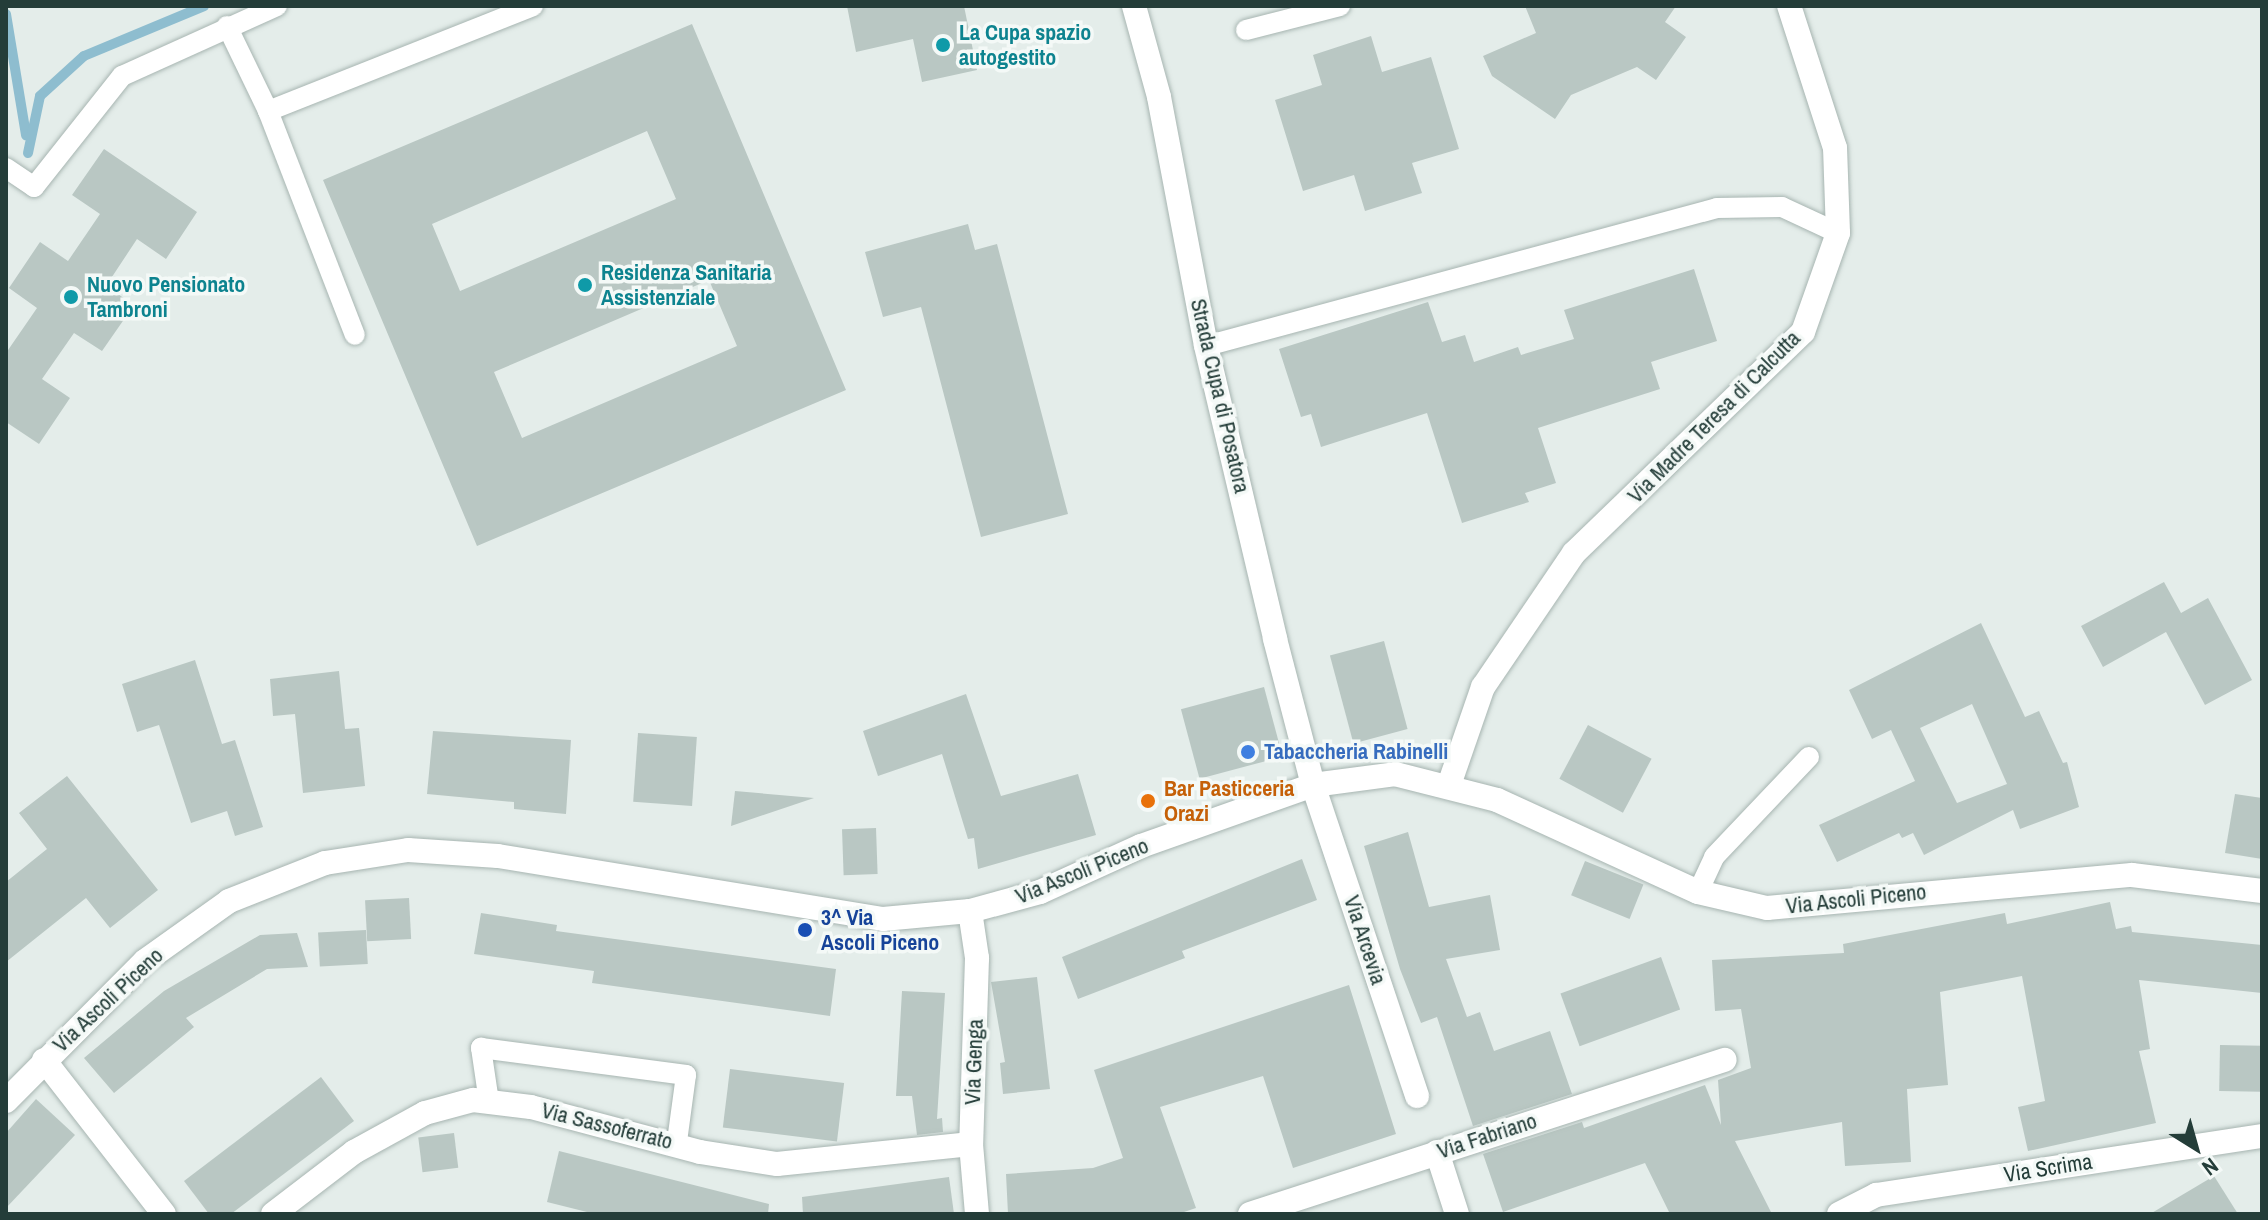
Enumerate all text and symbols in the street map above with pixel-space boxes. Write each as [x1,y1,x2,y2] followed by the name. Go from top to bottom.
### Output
[959,19,1091,70] place label: La Cupa spazio autogestito
[934,36,952,54] marker: La Cupa spazio autogestito
[601,259,771,310] place label: Residenza Sanitaria Assistenziale
[87,271,245,322] place label: Nuovo Pensionato Tambroni
[576,276,594,294] marker: Residenza Sanitaria Assistenziale
[62,288,80,306] marker: Nuovo Pensionato Tambroni
[1185,296,1255,496] street label: Strada Cupa di Posatora
[1622,325,1806,509] street label: Via Madre Teresa di Calcutta
[1264,739,1448,765] place label: Tabaccheria Rabinelli
[1239,743,1257,761] marker: Tabaccheria Rabinelli
[1164,775,1294,826] place label: Bar Pasticceria Orazi
[1139,792,1157,810] marker: Bar Pasticceria Orazi
[1011,832,1153,910] street label: Via Ascoli Piceno
[1784,878,1928,920] street label: Via Ascoli Piceno
[1338,892,1392,988] street label: Via Arcevia
[821,904,939,956] place label: 3^ Via Ascoli Piceno
[796,921,814,939] marker: 3^ Via Ascoli Piceno
[47,942,169,1058] street label: Via Ascoli Piceno
[959,1019,989,1105] street label: Via Genga
[539,1097,675,1155] street label: Via Sassoferrato
[1434,1108,1540,1164] street label: Via Fabriano
[2156,1108,2236,1188] north arrow
[2002,1148,2094,1188] street label: Via Scrima
[2196,1151,2225,1183] text: N

